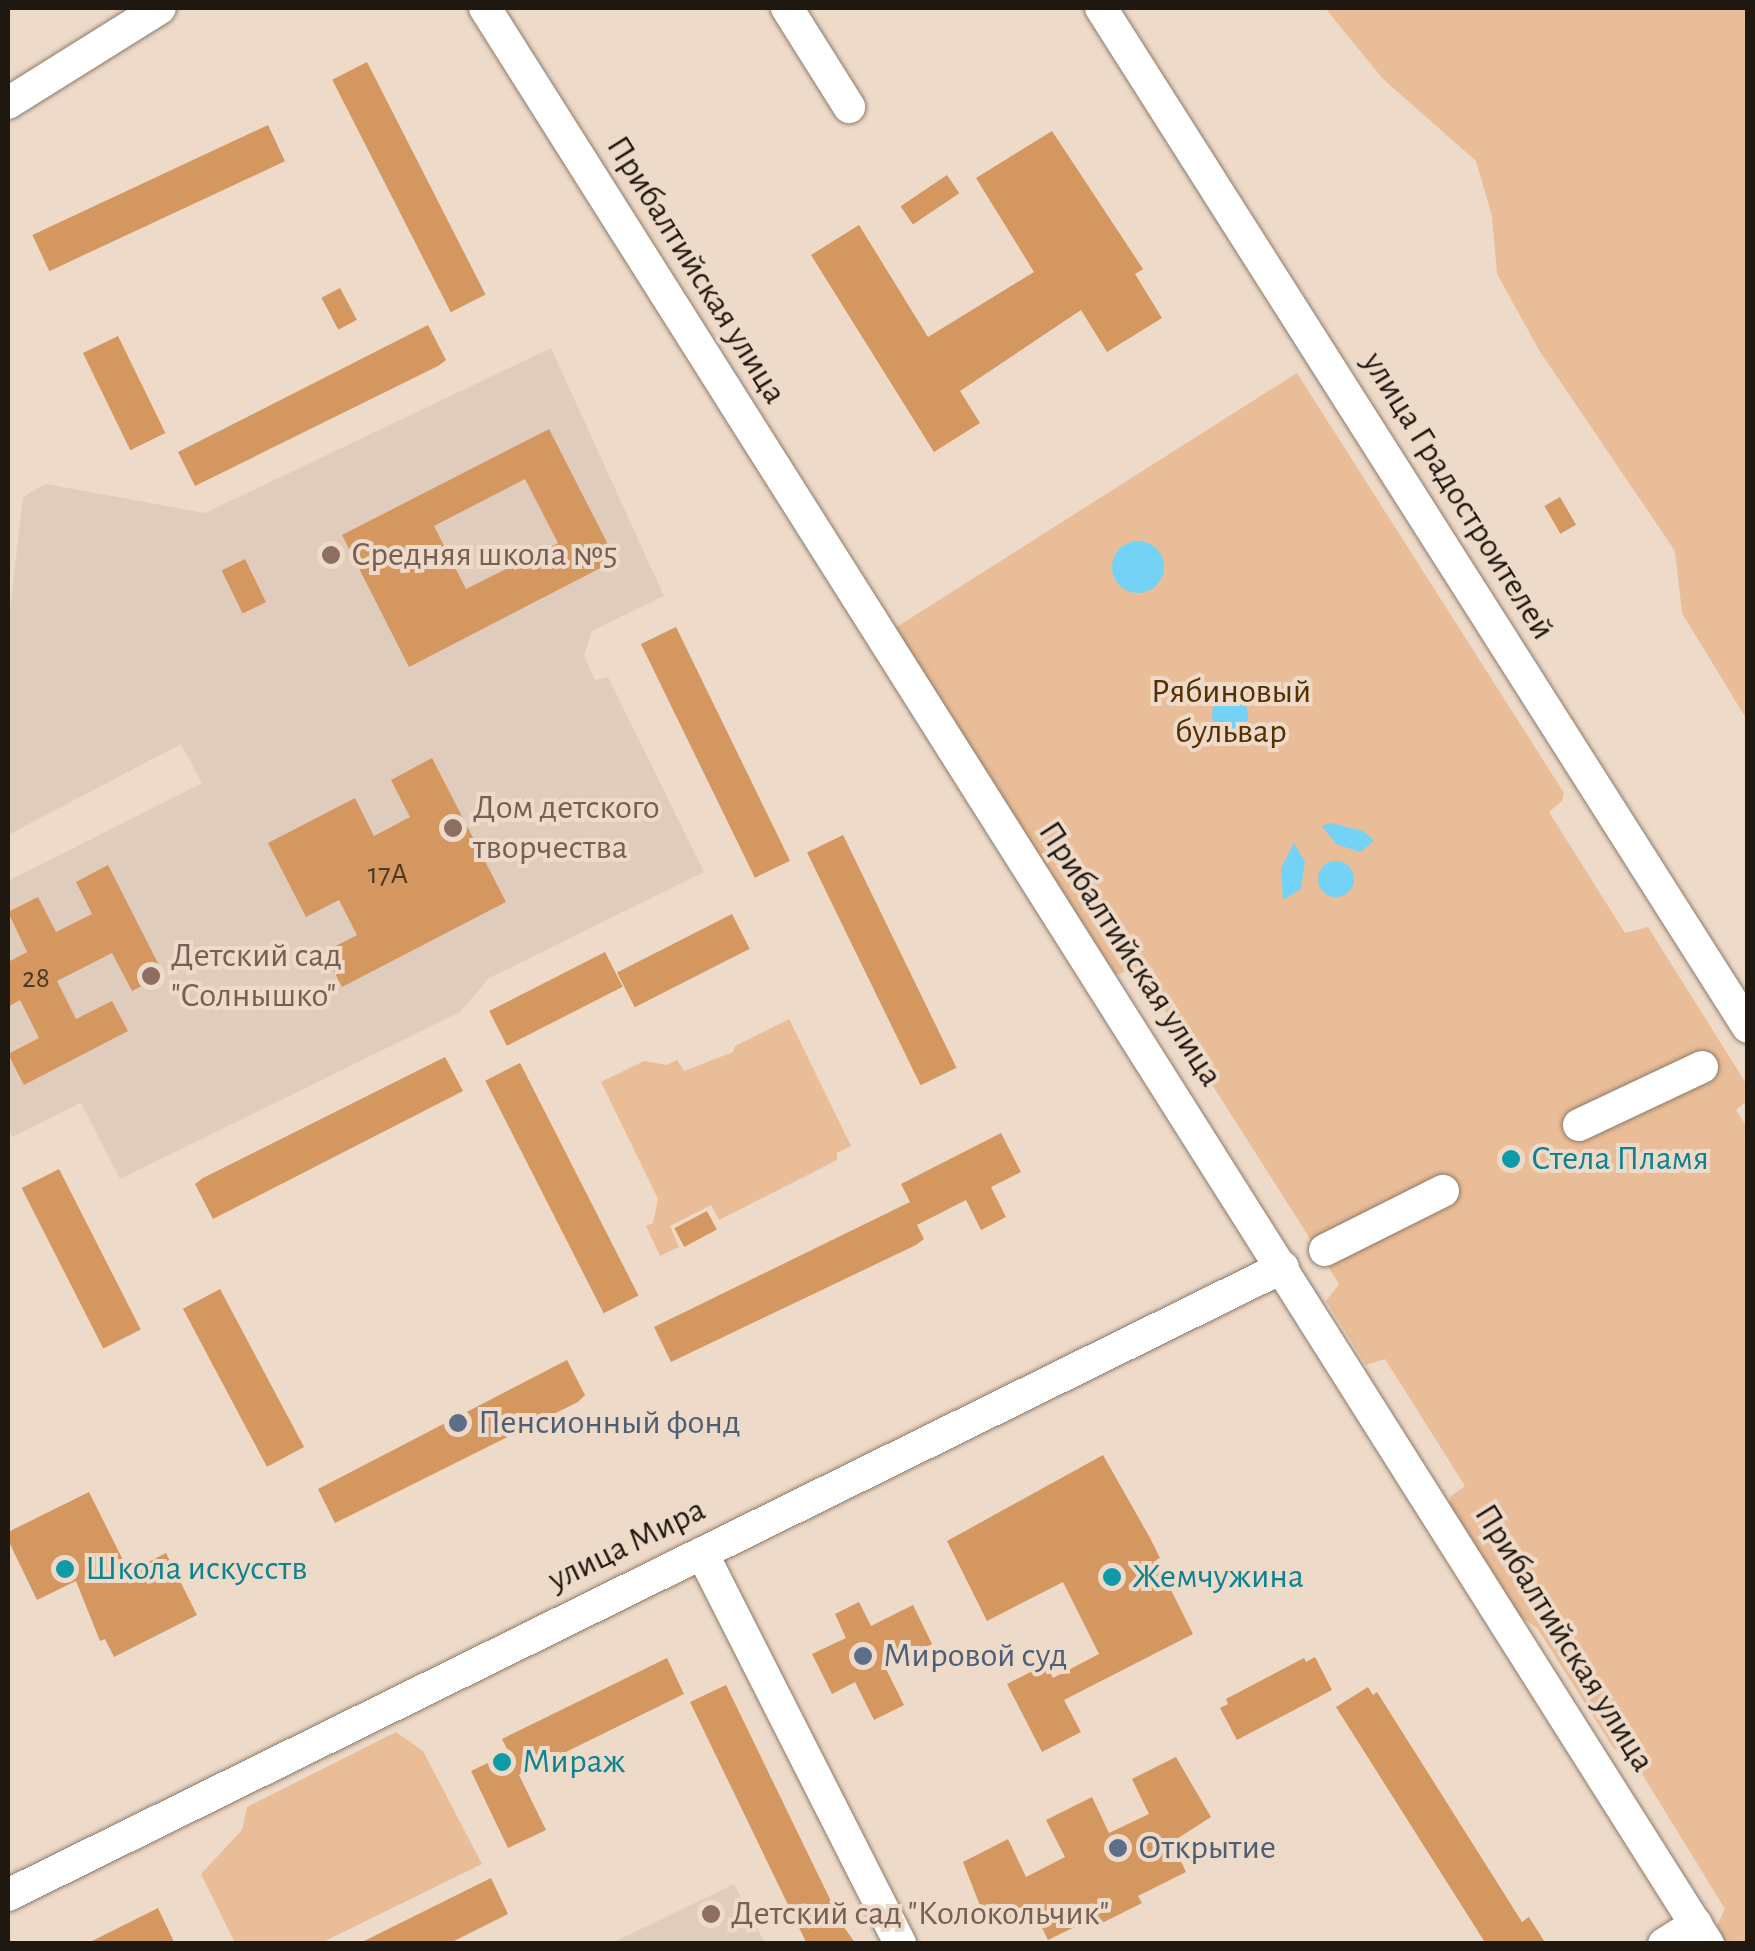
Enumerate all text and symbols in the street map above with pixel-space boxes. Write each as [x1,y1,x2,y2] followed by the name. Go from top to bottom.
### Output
[597,128,795,412] street label: Прибалтийская улица
[1352,344,1564,648] street label: улица Градостроителей
[351,534,618,576] place label: Средняя школа №5
[320,544,342,566] marker: Средняя школа №5
[1151,671,1311,753] park label: Рябиновый бульвар
[473,787,660,869] place label: Дом детского творчества
[1028,813,1232,1095] street label: Прибалтийская улица
[442,817,464,839] marker: Дом детского творчества
[368,856,408,892] house number: 17А
[171,935,342,1017] place label: Детский сад "Солнышко"
[22,960,50,996] house number: 28
[140,965,162,987] marker: Детский сад "Солнышко"
[1531,1138,1709,1180] place label: Стела Пламя
[1500,1148,1522,1170] marker: Стела Пламя
[478,1402,741,1444] place label: Пенсионный фонд
[447,1412,469,1434] marker: Пенсионный фонд
[541,1489,713,1601] street label: улица Мира
[1465,1496,1663,1780] street label: Прибалтийская улица
[85,1548,307,1590] place label: Школа искусств
[1132,1556,1304,1598] place label: Жемчужина
[54,1558,76,1580] marker: Школа искусств
[1101,1566,1123,1588] marker: Жемчужина
[883,1635,1067,1677] place label: Мировой суд
[852,1645,874,1667] marker: Мировой суд
[522,1741,625,1783] place label: Мираж
[491,1751,513,1773] marker: Мираж
[1138,1827,1276,1869] place label: Открытие
[1107,1837,1129,1859] marker: Открытие
[731,1893,1109,1935] place label: Детский сад "Колокольчик"
[700,1903,722,1925] marker: Детский сад "Колокольчик"

